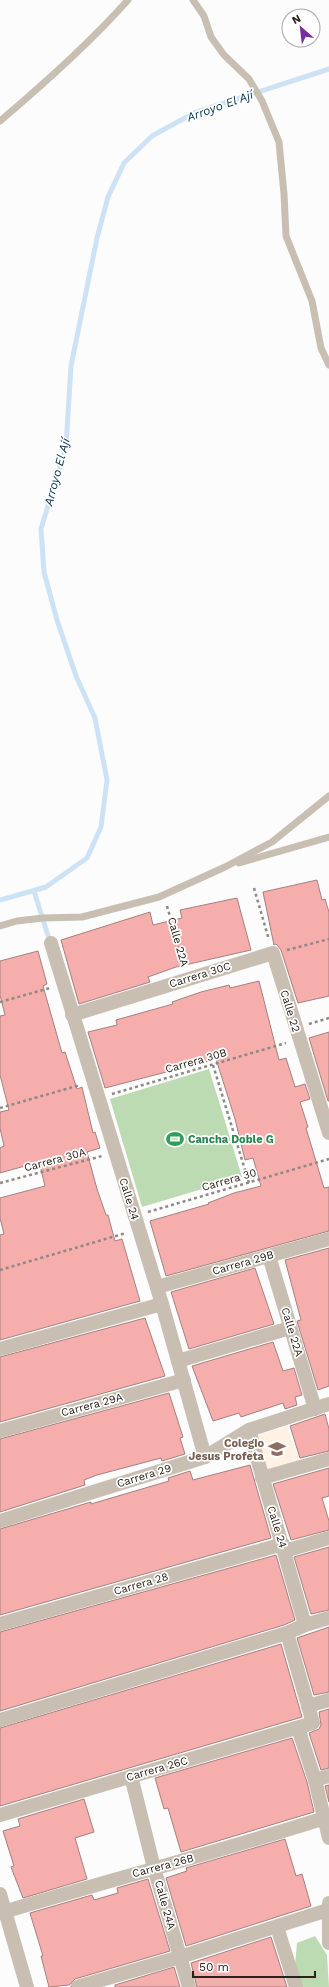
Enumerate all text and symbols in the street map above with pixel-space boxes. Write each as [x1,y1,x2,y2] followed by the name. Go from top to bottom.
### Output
[281,8,321,48] north arrow
[290,12,303,27] text: N
[184,87,257,125] water label: Arroyo El Ají
[41,435,73,508] water label: Arroyo El Ají
[165,916,191,968] street label: Calle 22A
[168,959,233,991] street label: Carrera 30C
[277,988,303,1034] street label: Calle 22
[164,1046,228,1076] street label: Carrera 30B
[165,1129,185,1149] sports icon: Cancha Doble G
[188,1133,274,1146] place label: Cancha Doble G
[23,1146,87,1174] street label: Carrera 30A
[200,1166,258,1194] street label: Carrera 30
[116,1176,142,1222] street label: Calle 24
[211,1248,275,1278] street label: Carrera 29B
[278,1306,306,1358] street label: Calle 22A
[60,1391,124,1419] street label: Carrera 29A
[189,1437,265,1463] place label: Colegio Jesus Profeta
[267,1439,287,1459] school or university icon: Colegio Jesus Profeta
[115,1462,173,1490] street label: Carrera 29
[264,1504,290,1550] street label: Calle 24
[112,1570,170,1598] street label: Carrera 28
[125,1754,190,1784] street label: Carrera 26C
[131,1852,195,1880] street label: Carrera 26B
[152,1879,178,1931] street label: Calle 24A
[193,1953,315,1979] scale bar
[199,1960,229,1974] text: 50 m

